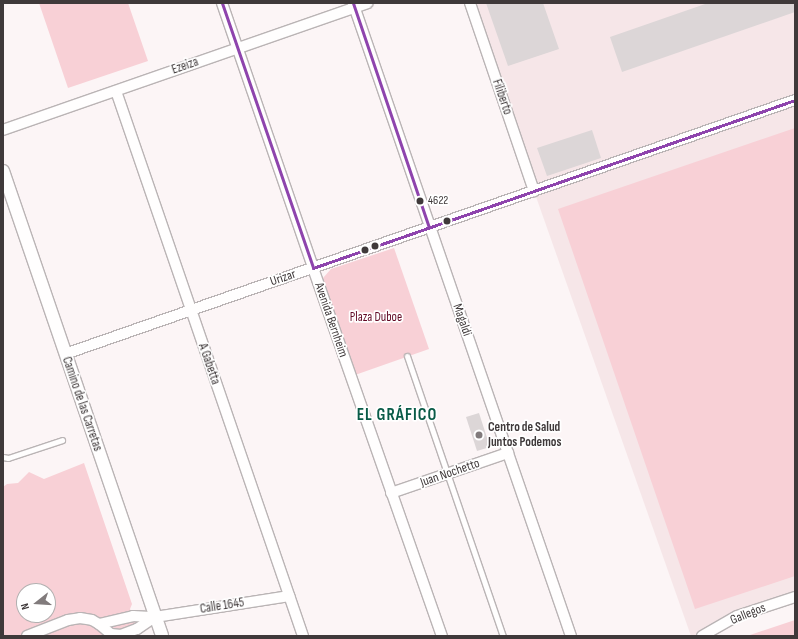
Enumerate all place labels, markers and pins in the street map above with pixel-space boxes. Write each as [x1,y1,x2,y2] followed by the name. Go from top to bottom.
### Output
[428,194,448,208] place label: 4622
[415,196,425,206] marker: 4622
[442,216,452,226] unlabelled marker
[370,241,380,251] unlabelled marker
[360,245,370,255] unlabelled marker
[488,420,561,451] place label: Centro de Salud Juntos Podemos
[473,429,485,441] marker: Centro de Salud Juntos Podemos

